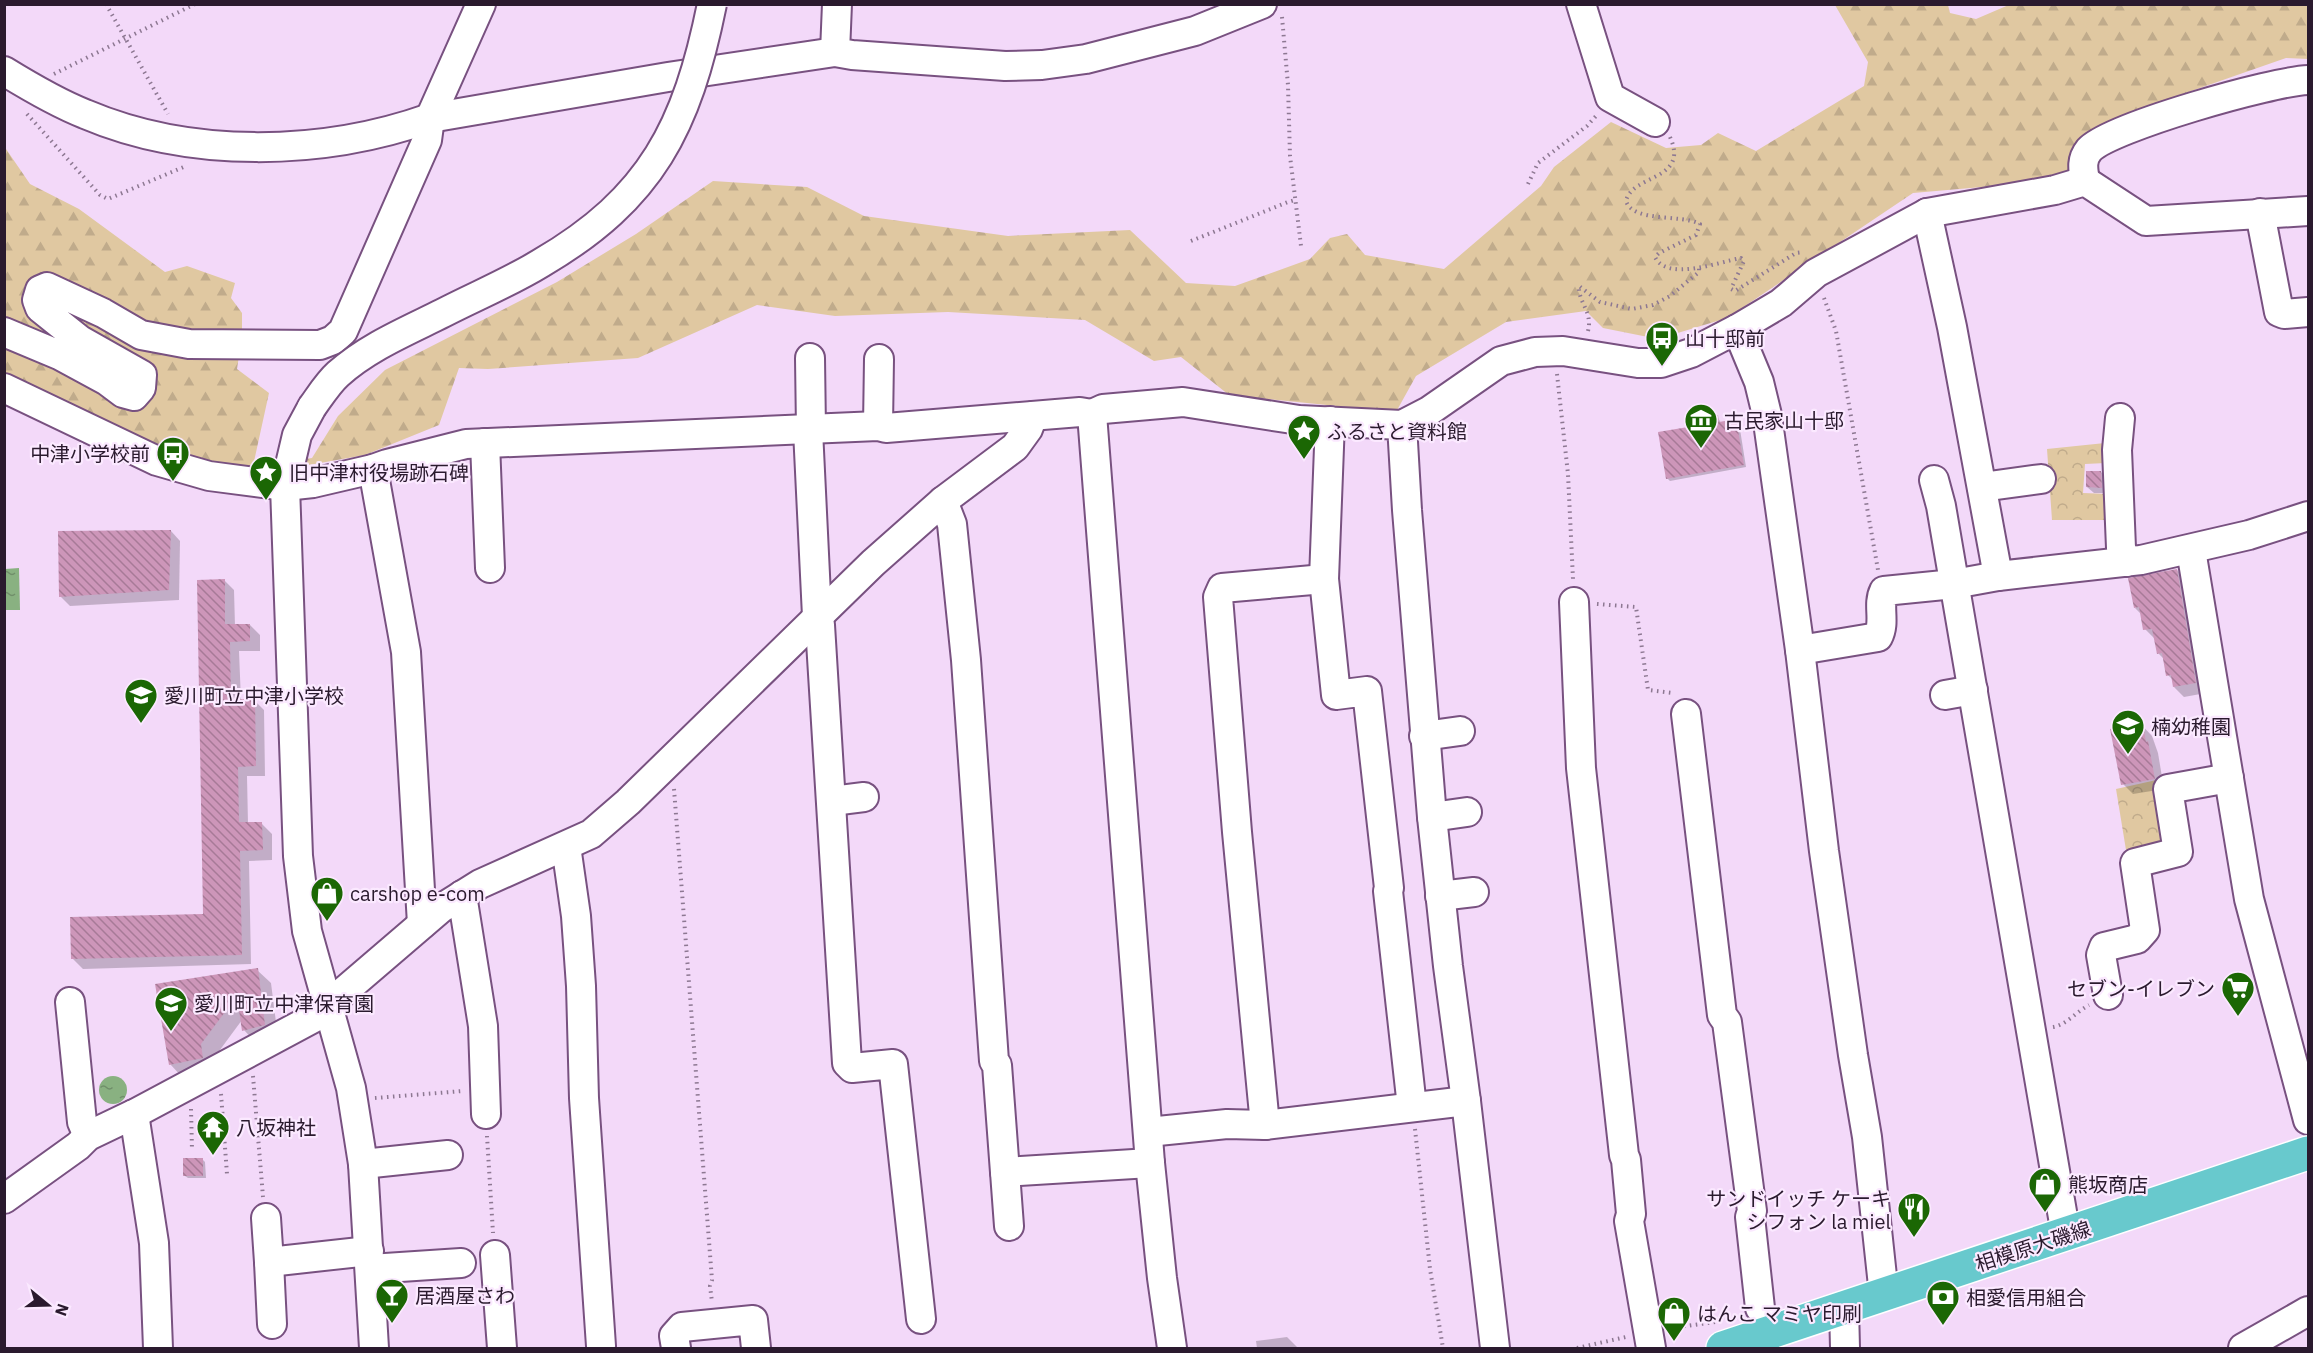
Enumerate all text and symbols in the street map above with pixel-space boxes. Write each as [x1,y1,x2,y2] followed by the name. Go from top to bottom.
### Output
[1644,320,1680,367] bus stop icon: 山十邸前
[1685,325,1765,352] place label: 山十邸前
[1683,402,1719,449] museum icon: 古民家山十邸
[1724,407,1844,434] place label: 古民家山十邸
[1286,413,1322,460] place icon: ふるさと資料館
[1327,418,1467,445] place label: ふるさと資料館
[155,435,191,482] bus stop icon: 中津小学校前
[30,440,150,467] place label: 中津小学校前
[248,454,284,501] place icon: 旧中津村役場跡石碑
[289,459,469,486] place label: 旧中津村役場跡石碑
[123,677,159,724] school or university icon: 愛川町立中津小学校
[164,682,344,709] place label: 愛川町立中津小学校
[2110,708,2146,755] school or university icon: 楠幼稚園
[2151,713,2231,740] place label: 楠幼稚園
[309,875,345,922] shop icon: carshop e-com
[350,880,485,907] place label: carshop e-com
[2220,970,2256,1017] supermarket icon: セブン-イレブン
[2067,975,2215,1002] place label: セブン-イレブン
[153,985,189,1032] school or university icon: 愛川町立中津保育園
[194,990,374,1017] place label: 愛川町立中津保育園
[195,1109,231,1156] temple icon: 八坂神社
[236,1114,316,1141] place label: 八坂神社
[2027,1166,2063,1213] shop icon: 熊坂商店
[2068,1171,2148,1198] place label: 熊坂商店
[1706,1185,1891,1235] place label: サンドイッチ ケーキ シフォン la miel
[1896,1191,1932,1238] restaurant icon: サンドイッチ ケーキ シフォン la miel
[1972,1215,2094,1277] street label: 相模原大磯線
[18,1275,78,1335] north arrow
[374,1277,410,1324] bar icon: 居酒屋さわ
[1925,1279,1961,1326] bank icon: 相愛信用組合
[415,1282,515,1309] place label: 居酒屋さわ
[1966,1284,2086,1311] place label: 相愛信用組合
[1656,1295,1692,1342] shop icon: はんこ マミヤ印刷
[1697,1300,1862,1327] place label: はんこ マミヤ印刷
[51,1301,74,1319] text: N

